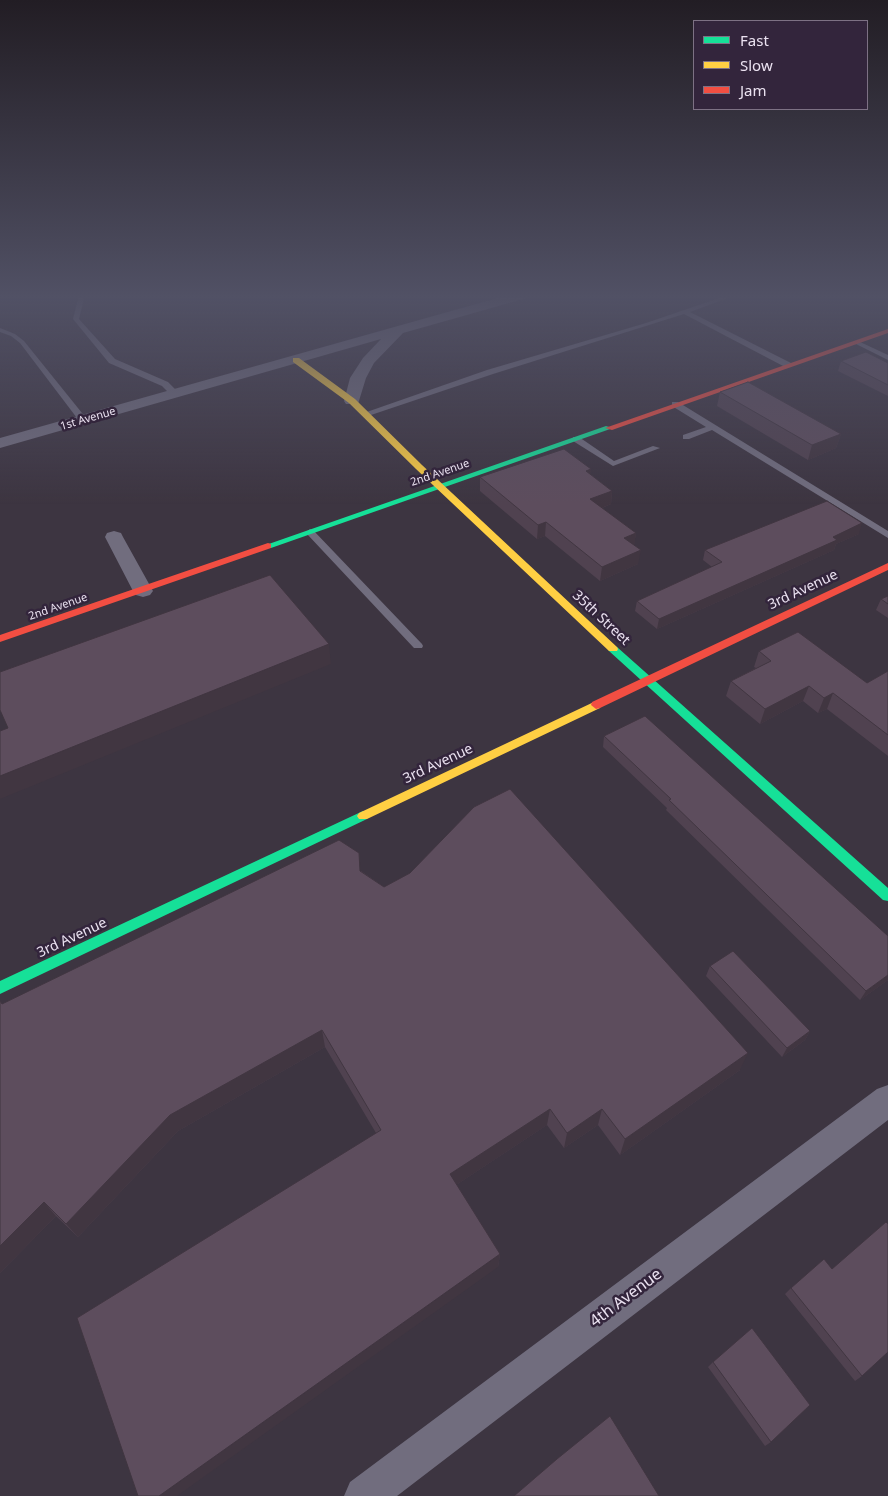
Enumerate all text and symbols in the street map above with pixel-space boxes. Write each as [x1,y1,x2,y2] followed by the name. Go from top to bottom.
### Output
[693,20,868,110] legend
[740,30,769,50] text: Fast
[740,55,773,75] text: Slow
[740,80,767,100] text: Jam
[59,405,117,433] street label: 1st Avenue
[409,457,471,489] street label: 2nd Avenue
[766,567,840,613] street label: 3rd Avenue
[569,587,633,649] street label: 35th Street
[27,591,89,623] street label: 2nd Avenue
[401,741,475,787] street label: 3rd Avenue
[35,915,109,961] street label: 3rd Avenue
[586,1265,666,1331] street label: 4th Avenue

